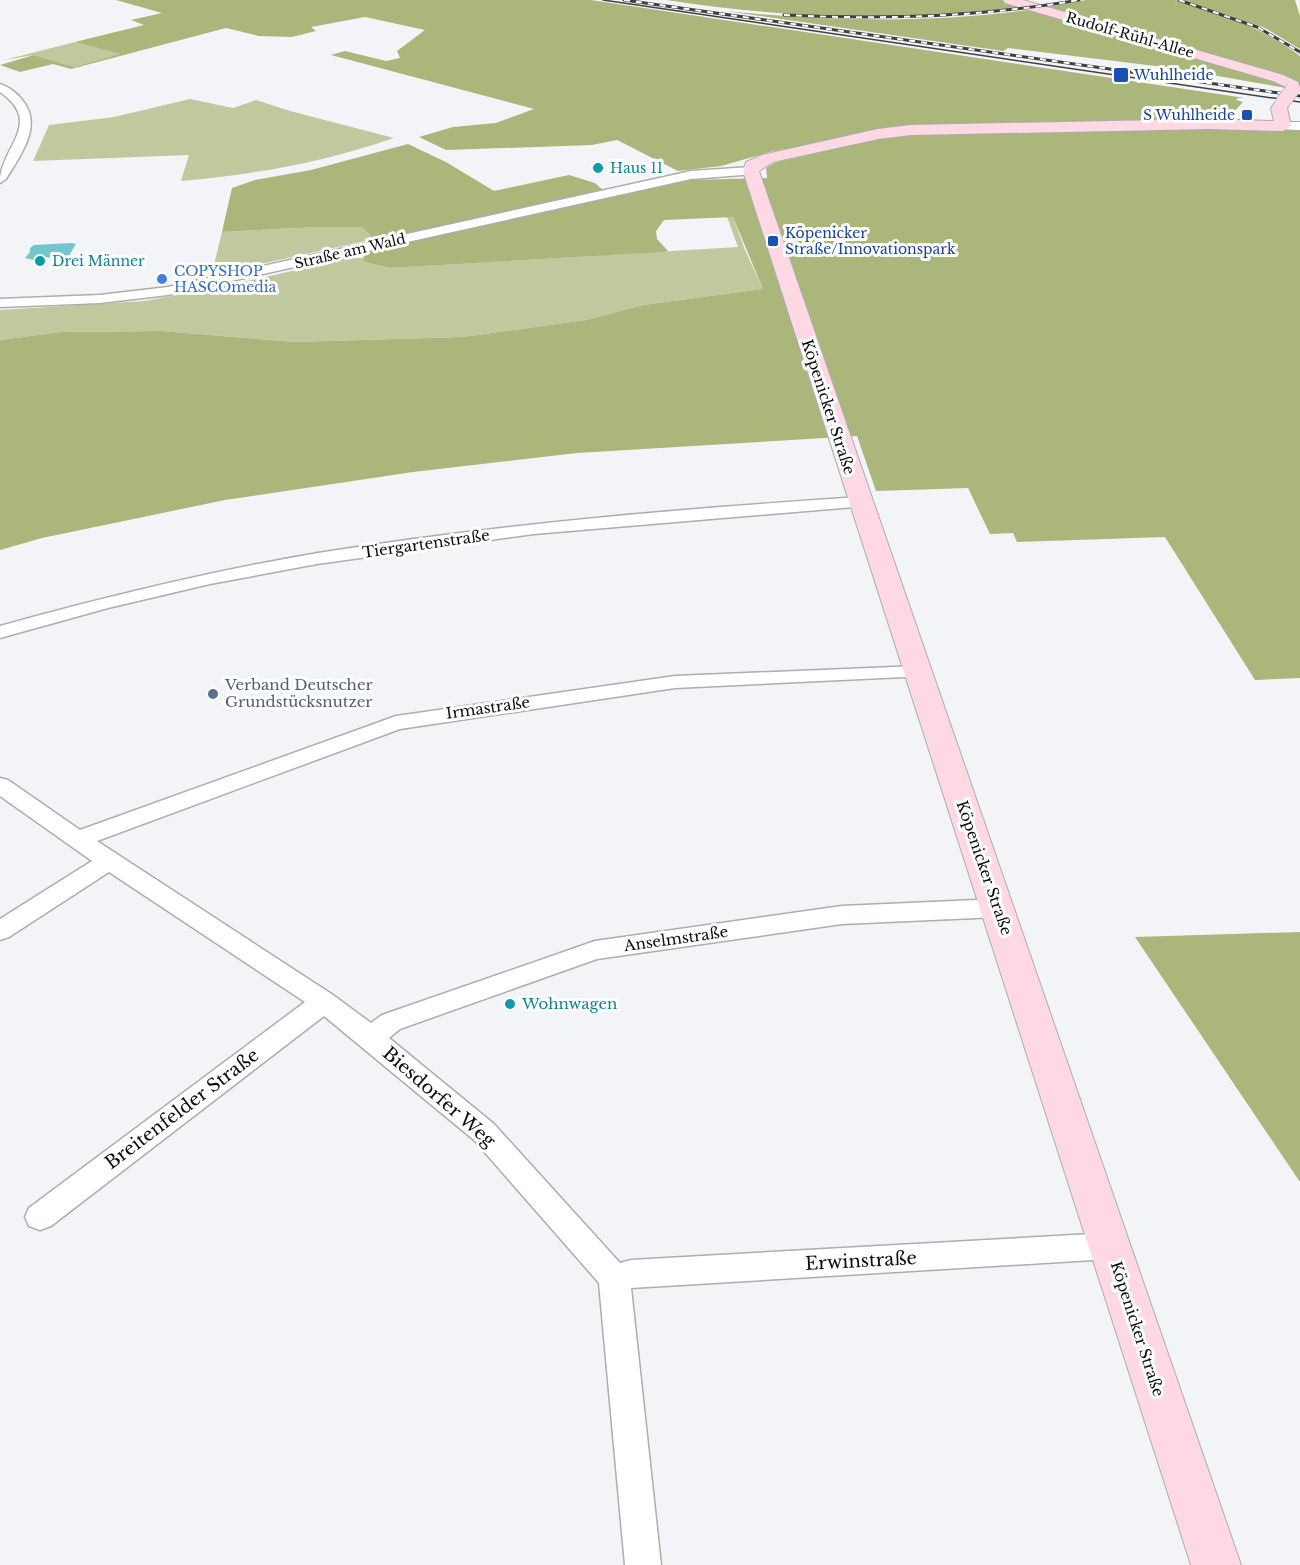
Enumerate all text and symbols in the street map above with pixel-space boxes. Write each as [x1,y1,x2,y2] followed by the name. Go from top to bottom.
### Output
[1064,8,1196,62] street label: Rudolf-Rühl-Allee
[1112,66,1130,84] marker: Wuhlheide
[1133,66,1213,84] place label: Wuhlheide
[1143,106,1235,124] place label: S Wuhlheide
[1240,108,1254,122] marker: S Wuhlheide
[610,159,663,177] place label: Haus 11
[591,161,605,175] marker: Haus 11
[785,224,956,258] place label: Köpenicker Straße/Innovationspark
[293,229,408,273] street label: Straße am Wald
[766,234,780,248] marker: Köpenicker Straße/Innovationspark
[52,252,145,270] place label: Drei Männer
[33,254,47,268] marker: Drei Männer
[174,262,277,296] place label: COPYSHOP HASCOmedia
[155,272,169,286] marker: COPYSHOP HASCOmedia
[798,337,859,477] street label: Köpenicker Straße
[361,525,491,562] street label: Tiergartenstraße
[224,675,373,711] place label: Verband Deutscher Grundstücksnutzer
[206,687,220,701] marker: Verband Deutscher Grundstücksnutzer
[445,692,531,723] street label: Irmastraße
[952,798,1016,938] street label: Köpenicker Straße
[622,922,729,955] street label: Anselmstraße
[521,994,617,1013] place label: Wohnwagen
[503,997,517,1011] marker: Wohnwagen
[378,1042,500,1152] street label: Biesdorfer Weg
[101,1044,263,1174] street label: Breitenfelder Straße
[805,1247,917,1275] street label: Erwinstraße
[1107,1259,1168,1399] street label: Köpenicker Straße

